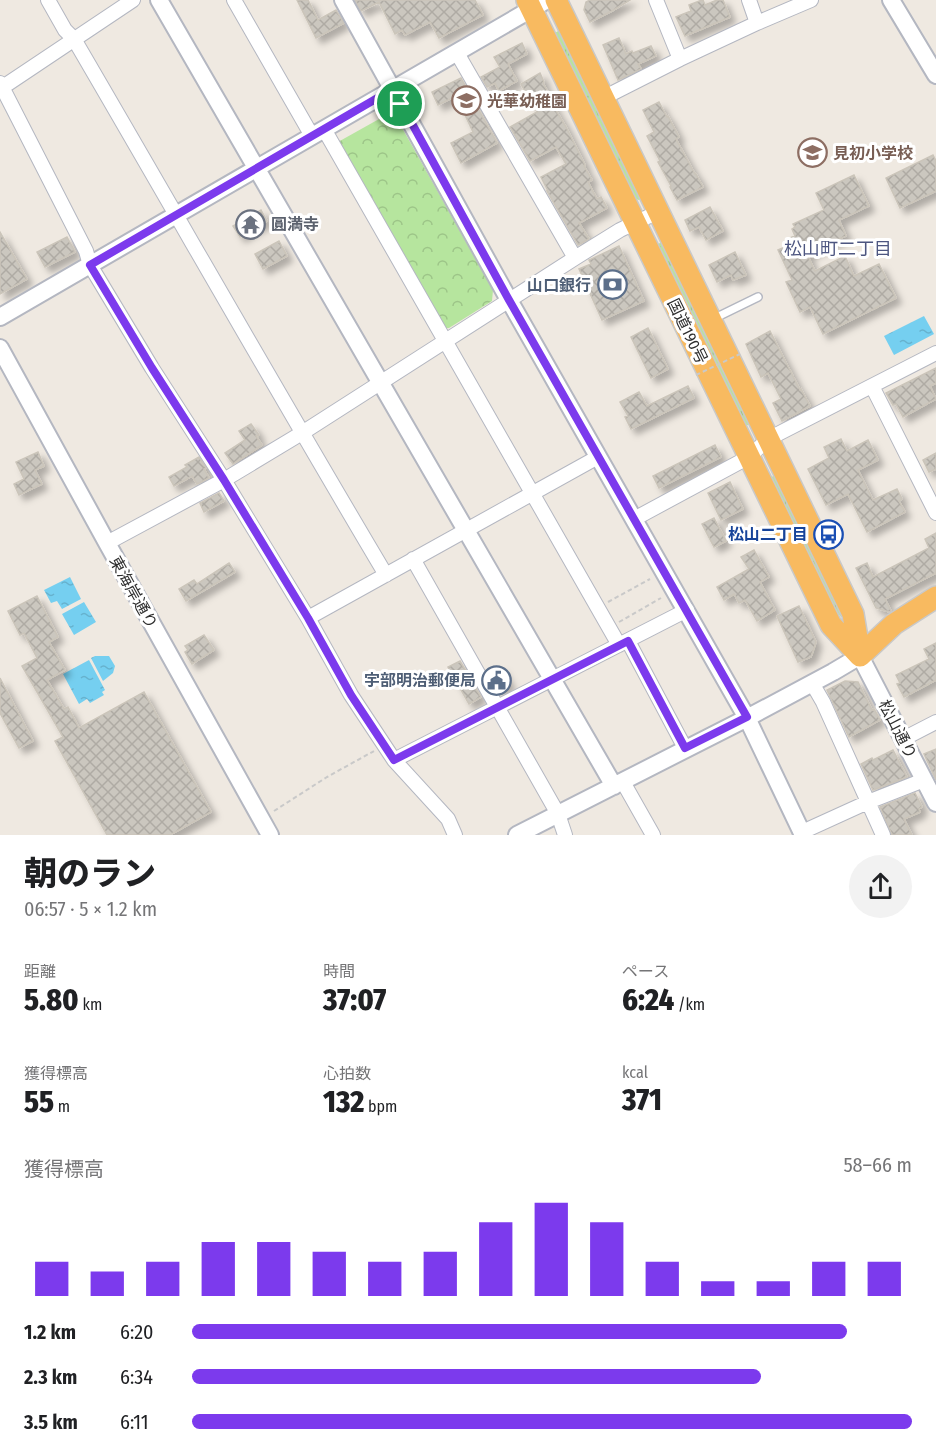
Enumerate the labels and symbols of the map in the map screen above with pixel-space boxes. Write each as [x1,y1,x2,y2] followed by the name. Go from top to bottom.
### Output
[374,78,425,129] pin
[450,85,482,117] school or university icon: 光華幼稚園
[487,92,567,111] place label: 光華幼稚園
[796,137,828,169] school or university icon: 見初小学校
[833,144,913,163] place label: 見初小学校
[234,208,266,240] temple icon: 圓満寺
[271,215,319,234] place label: 圓満寺
[784,238,892,260] district label: 松山町二丁目
[596,269,628,301] bank icon: 山口銀行
[527,276,591,295] place label: 山口銀行
[664,295,712,367] street label: 国道190号
[813,518,845,550] bus stop icon: 松山二丁目
[728,525,808,544] place label: 松山二丁目
[106,553,161,632] street label: 東海岸通り
[481,664,513,696] public building icon: 宇部明治郵便局
[364,671,476,690] place label: 宇部明治郵便局
[875,696,921,762] street label: 松山通り

